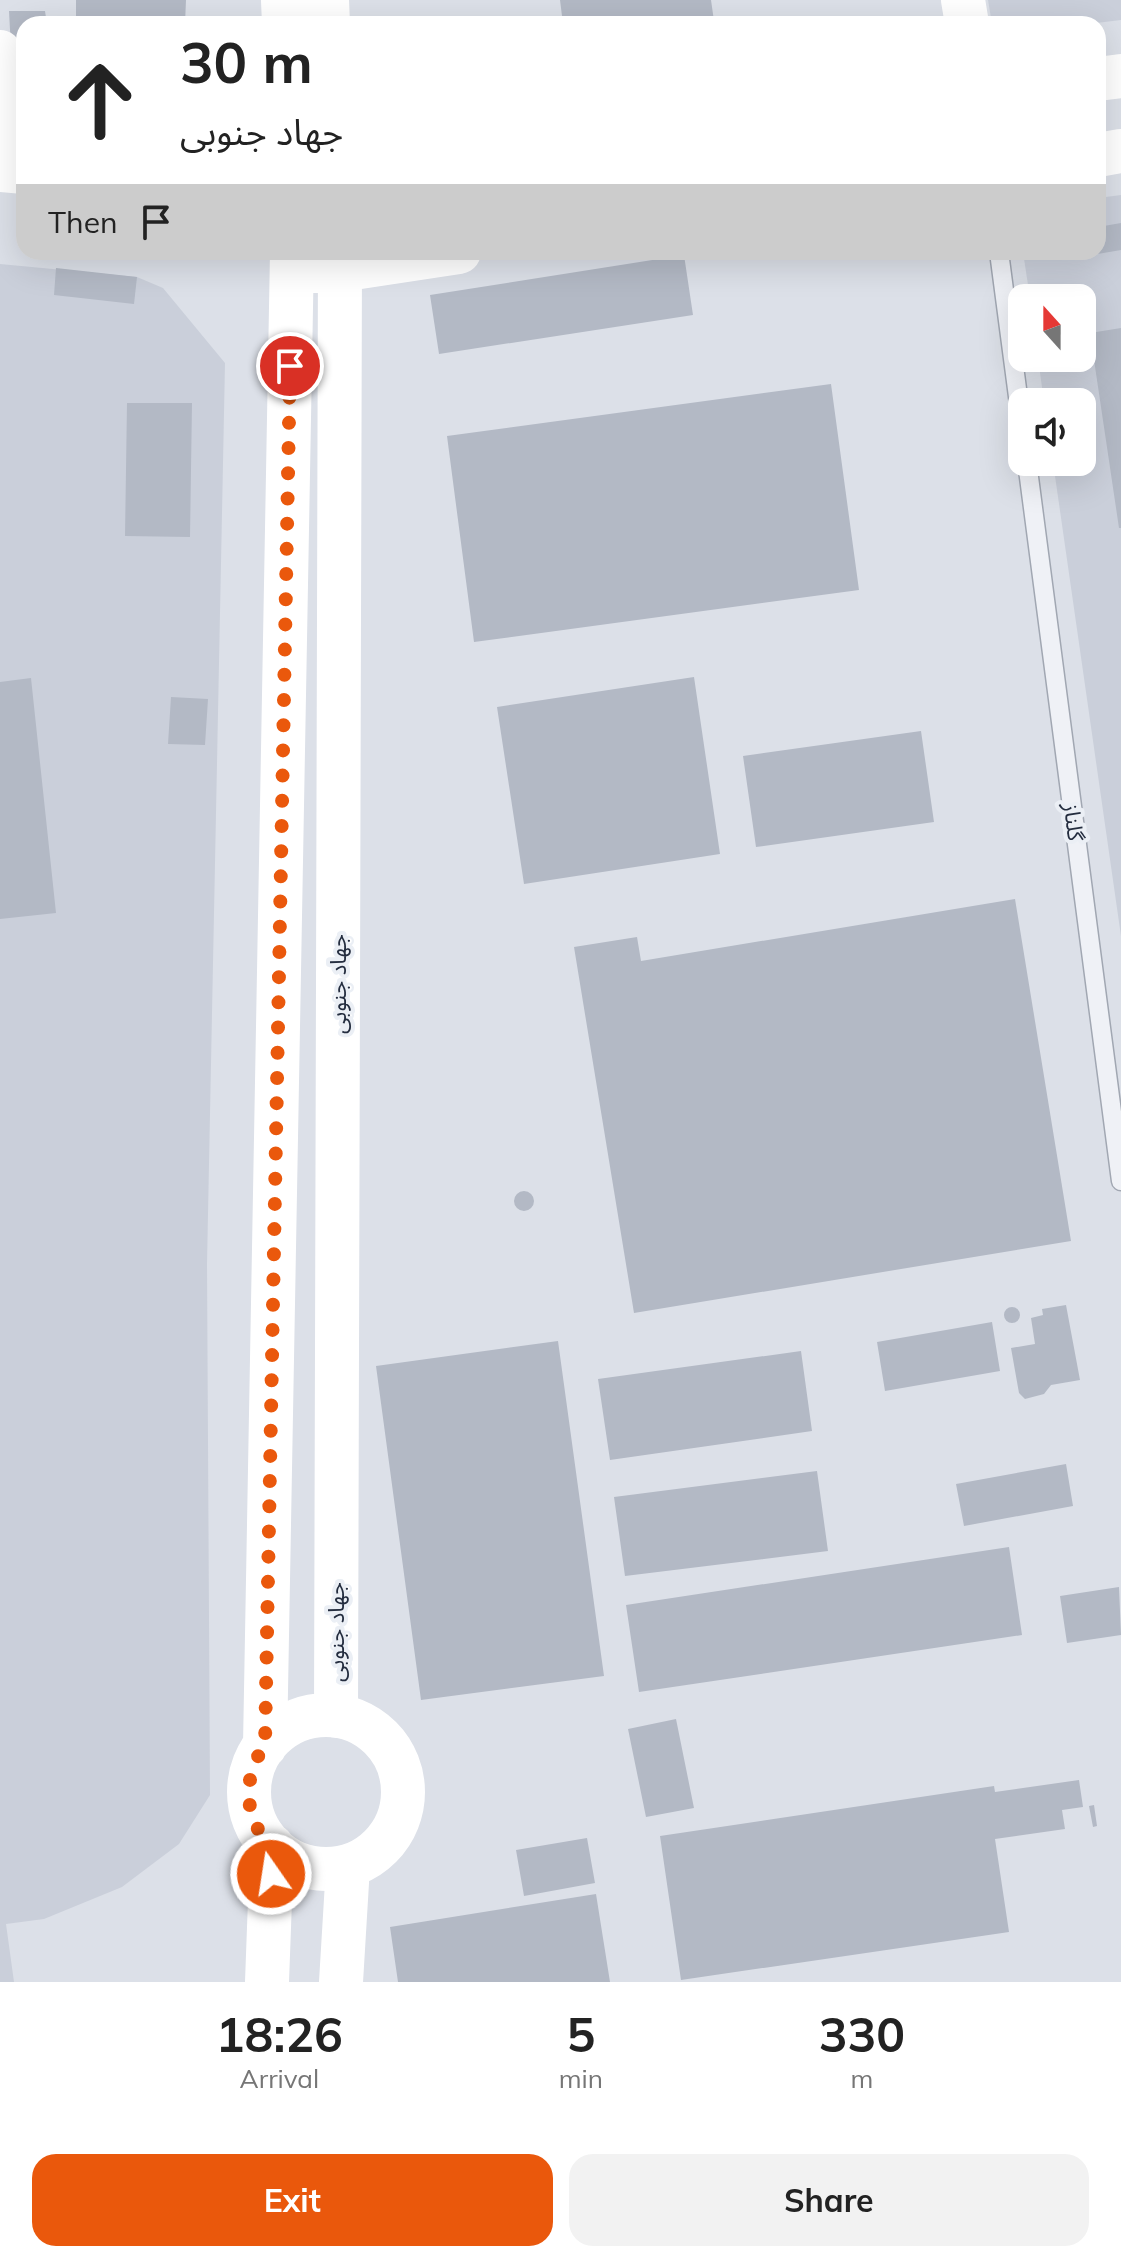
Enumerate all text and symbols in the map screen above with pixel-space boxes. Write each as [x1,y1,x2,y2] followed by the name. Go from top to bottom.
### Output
[180,27,313,97] text: 30 m
[48,48,152,152] icon: ahead
[180,109,343,154] text: جهاد جنوبی
[134,200,178,244] icon: arrive
[48,203,118,241] text: Then
[1008,284,1096,372] north arrow
[1008,284,1096,476] map controls
[256,332,324,400] pin
[268,344,312,388] icon: arrive
[1008,388,1096,476] button: sound
[1058,801,1090,843] street label: گلناز
[324,934,352,1034] street label: جهاد جنوبی
[322,1582,350,1682] street label: جهاد جنوبی
[229,1832,313,1916] position arrow
[216,2004,343,2064] text: 18:26
[566,2004,595,2064] text: 5
[819,2004,905,2064] text: 330
[240,2062,319,2095] text: Arrival
[559,2062,603,2095] text: min
[851,2062,873,2095] text: m
[32,2154,553,2246] button: Exit
[569,2154,1089,2246] button: Share

